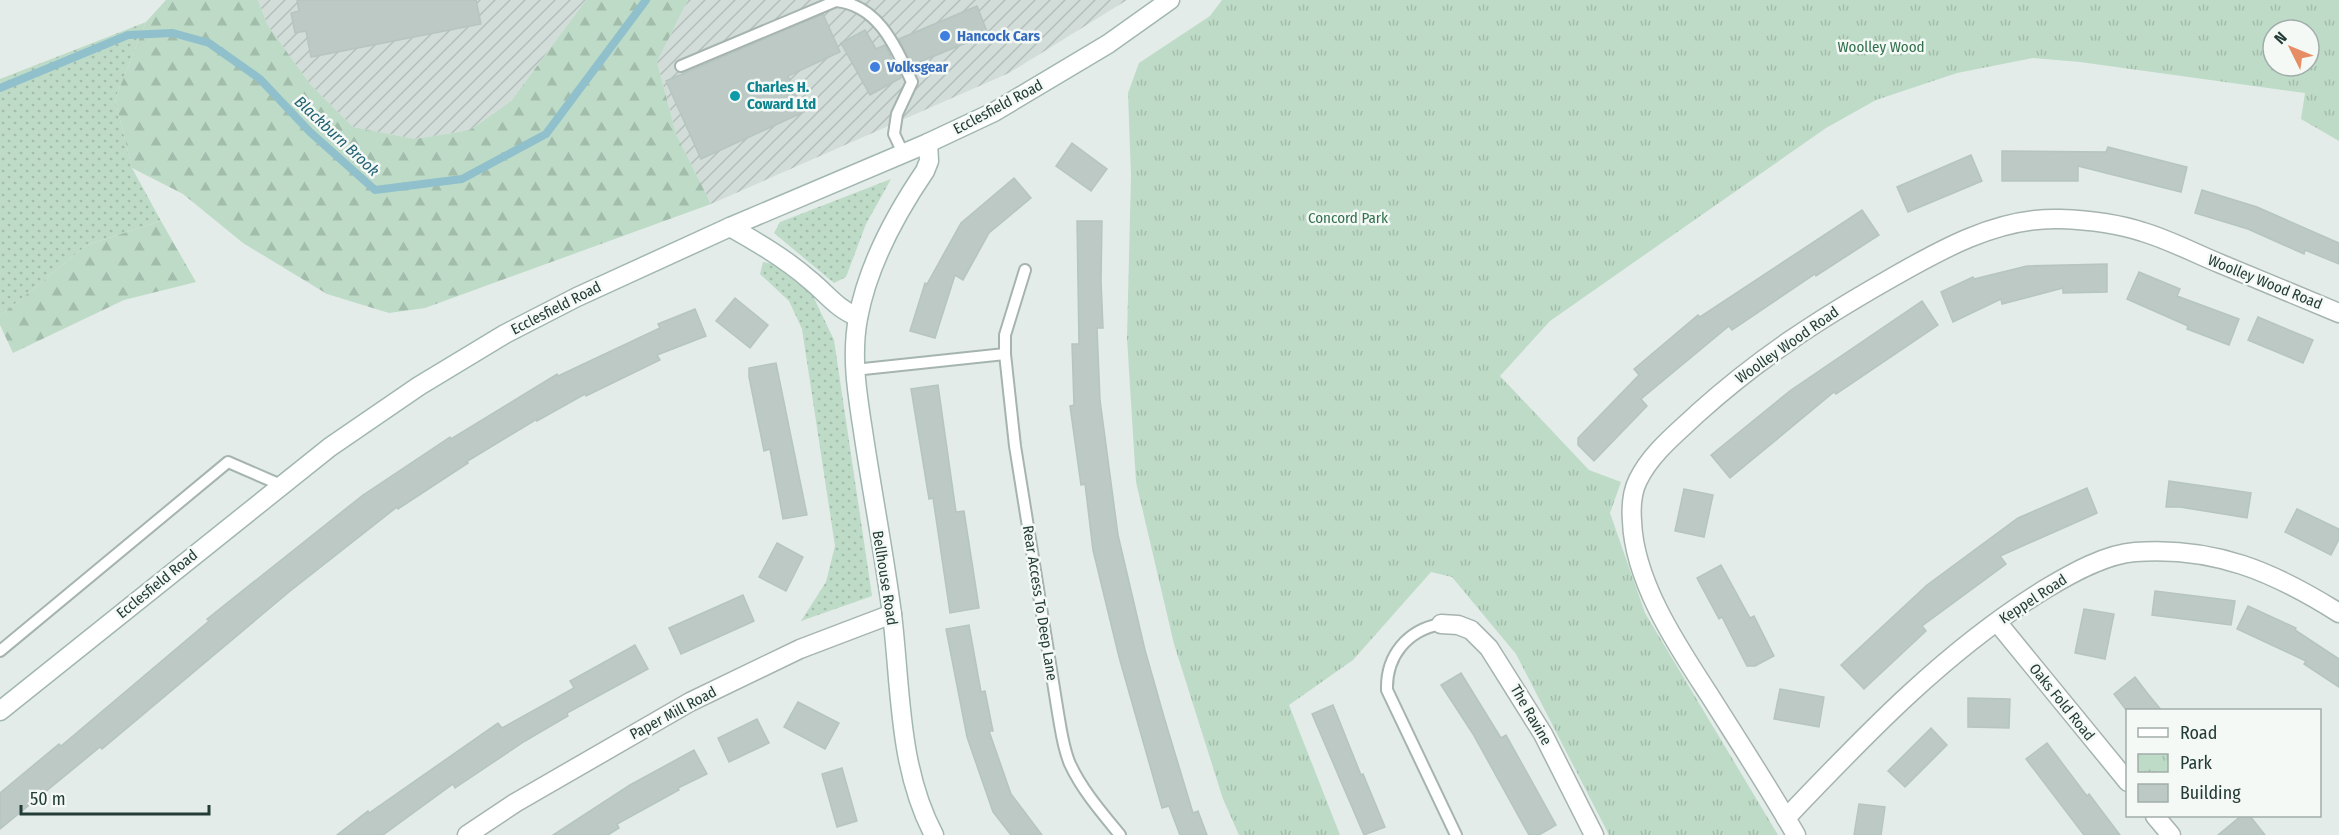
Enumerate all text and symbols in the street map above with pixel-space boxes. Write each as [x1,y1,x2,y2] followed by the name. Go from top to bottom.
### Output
[2261,18,2321,78] north arrow
[957,27,1040,45] place label: Hancock Cars
[2270,28,2291,48] text: N
[938,29,952,43] marker: Hancock Cars
[1837,38,1925,56] park label: Woolley Wood
[886,58,949,76] place label: Volksgear
[868,60,882,74] marker: Volksgear
[950,76,1046,138] street label: Ecclesfield Road
[747,78,816,113] place label: Charles H. Coward Ltd
[728,89,742,103] marker: Charles H. Coward Ltd
[291,92,383,180] water label: Blackburn Brook
[1308,209,1388,227] park label: Concord Park
[2205,251,2325,313] street label: Woolley Wood Road
[508,278,604,338] street label: Ecclesfield Road
[1732,303,1842,387] street label: Woolley Wood Road
[1019,524,1061,682] street label: Rear Access To Deep Lane
[869,529,901,627] street label: Bellhouse Road
[113,546,201,622] street label: Ecclesfield Road
[1996,570,2070,628] street label: Keppel Road
[2025,660,2099,744] street label: Oaks Fold Road
[1507,682,1555,748] street label: The Ravine
[627,683,719,743] street label: Paper Mill Road
[2126,709,2321,817] legend
[2180,722,2217,744] text: Road
[2180,752,2213,774] text: Park
[21,778,208,816] scale bar
[2180,782,2241,804] text: Building
[30,788,66,810] text: 50 m

